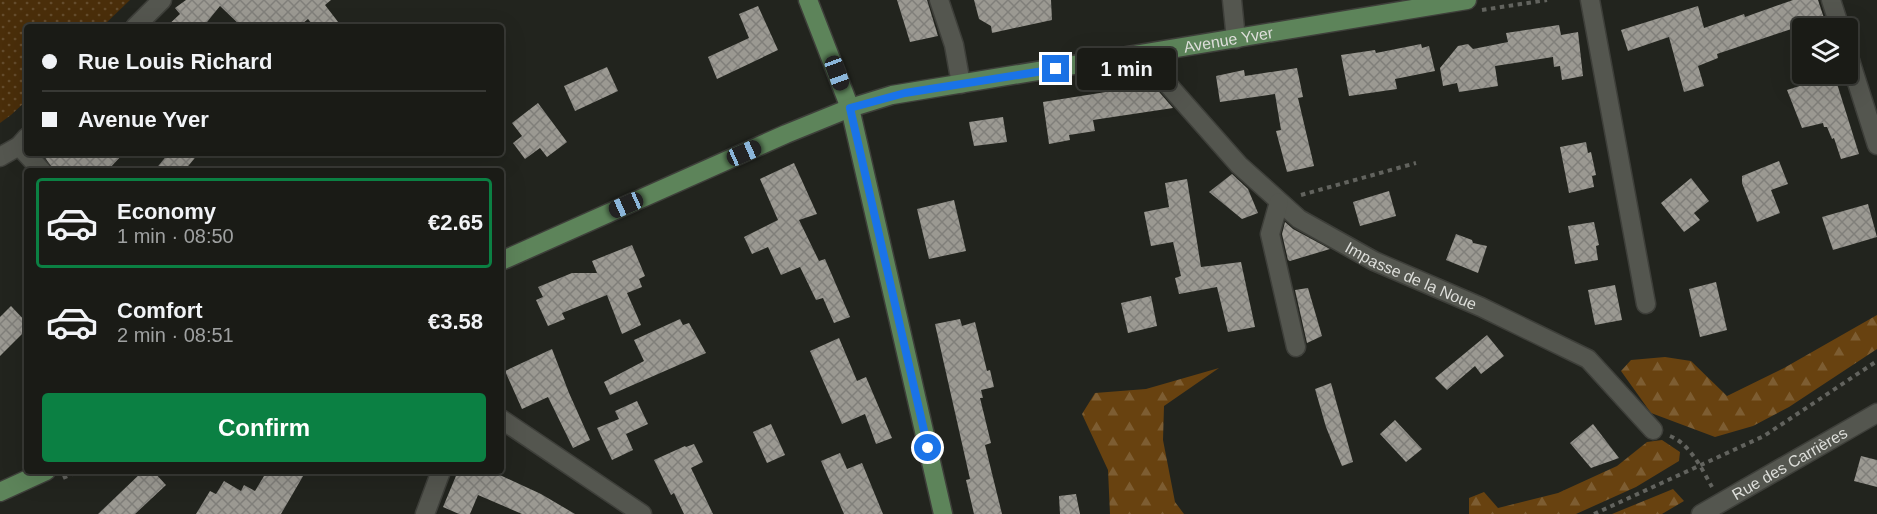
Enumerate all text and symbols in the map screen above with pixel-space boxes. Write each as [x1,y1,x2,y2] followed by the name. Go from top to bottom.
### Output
[1792,18,1858,84] map controls
[1792,18,1858,84] button: layers
[1182,24,1275,55] street label: Avenue Yver
[1077,48,1176,90] callout: 1 min
[78,49,272,74] text: Rue Louis Richard
[822,53,852,93] car
[1042,55,1069,82] route end
[1100,58,1153,80] text: 1 min
[78,107,209,132] text: Avenue Yver
[724,137,764,169] car
[606,189,646,221] car
[45,196,99,250] icon: car
[117,199,216,224] text: Economy
[428,210,483,235] text: €2.65
[117,225,234,247] text: 1 min · 08:50
[1342,238,1479,313] street label: Impasse de la Noue
[45,295,99,349] icon: car
[117,298,203,323] text: Comfort
[428,309,483,334] text: €3.58
[117,324,234,346] text: 2 min · 08:51
[42,393,486,462] button: Confirm
[1729,424,1850,503] street label: Rue des Carrières
[914,434,941,461] route start

